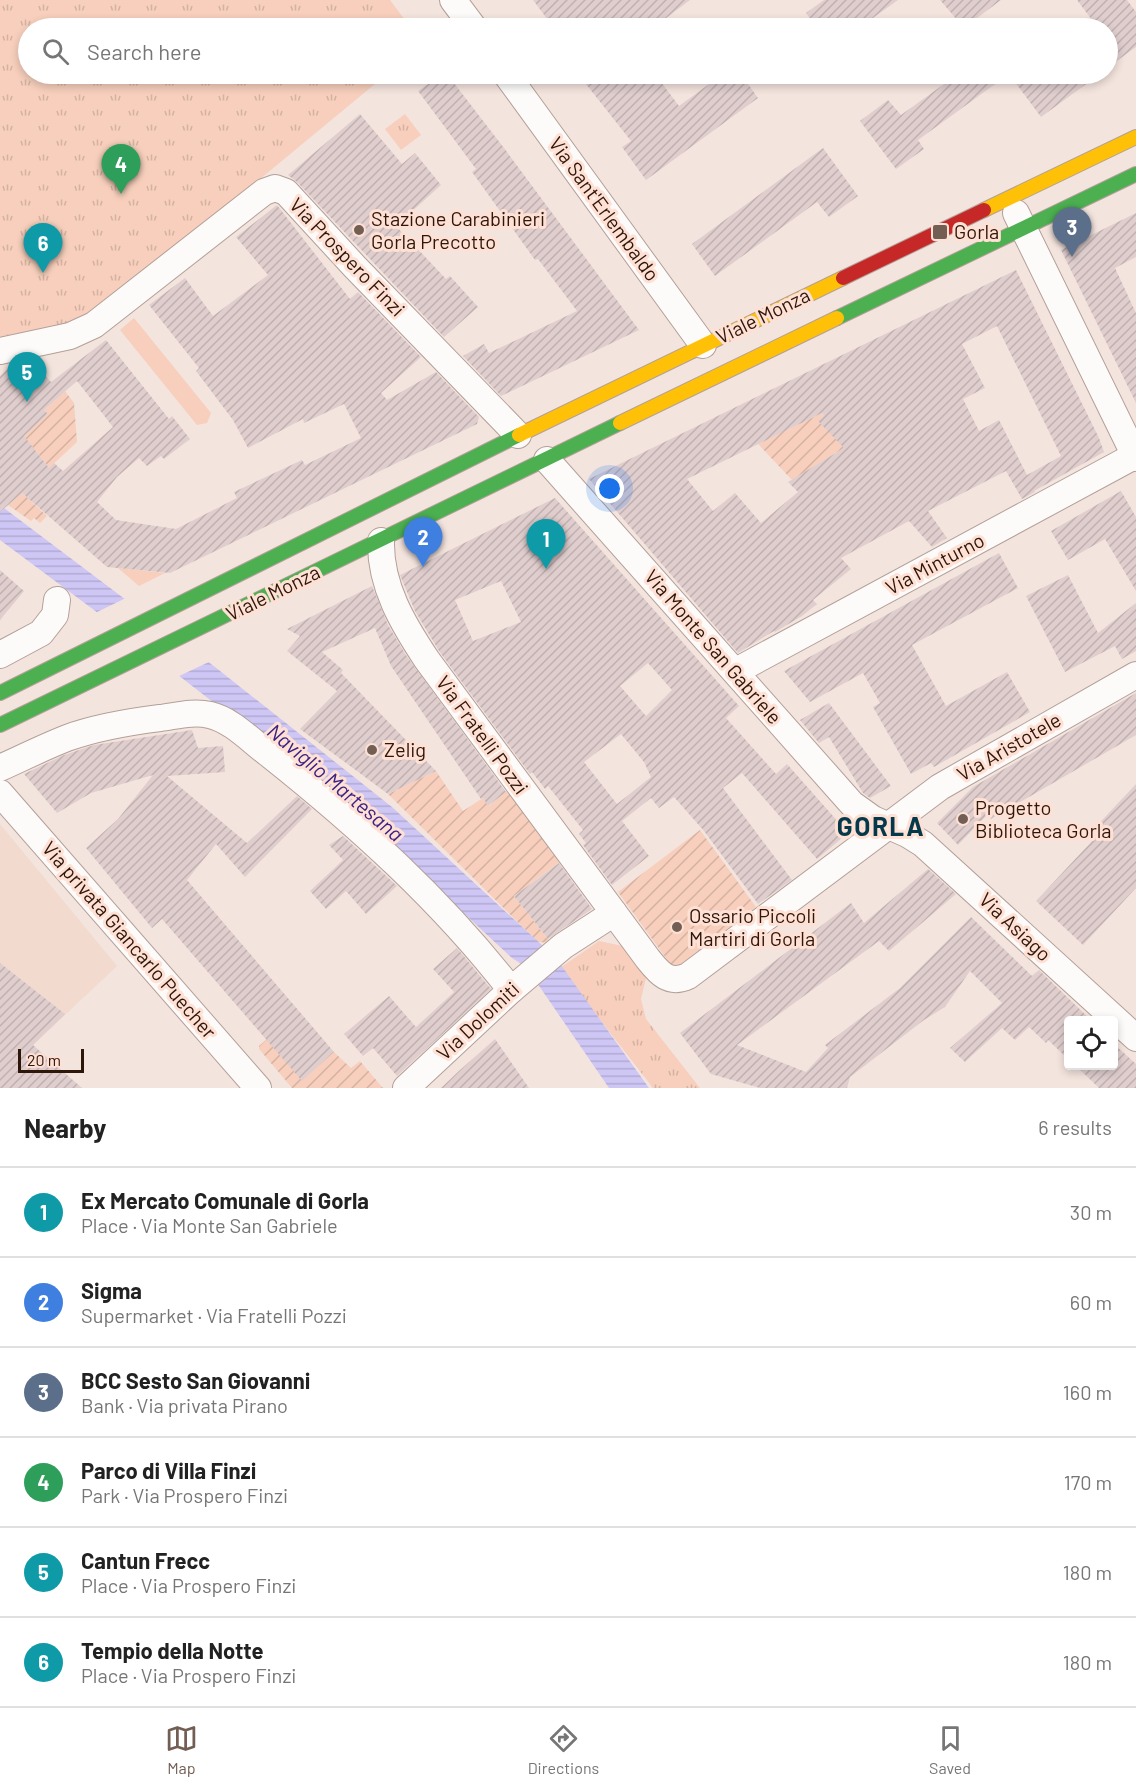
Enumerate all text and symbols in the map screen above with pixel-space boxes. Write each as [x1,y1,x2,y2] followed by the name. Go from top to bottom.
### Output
[18,18,1118,84] search box
[39,35,72,68] icon: search
[87,38,201,64] text: Search here
[544,132,665,285] street label: Via Sant'Erlembaldo
[102,144,140,194] pin: 4
[285,192,410,321] street label: Via Prospero Finzi
[371,206,545,253] place label: Stazione Carabinieri Gorla Precotto
[1052,208,1092,257] pin: 3
[954,219,999,243] place label: Gorla
[352,223,366,237] marker: Stazione Carabinieri Gorla Precotto
[931,223,949,241] marker: Gorla
[24,224,63,273] pin: 6
[712,282,813,348] street label: Viale Monza
[8,352,46,402] pin: 5
[595,474,624,503] your location
[404,518,442,567] pin: 2
[526,520,566,569] pin: 1
[881,527,988,599] street label: Via Minturno
[222,559,323,625] street label: Viale Monza
[640,564,787,729] street label: Via Monte San Gabriele
[432,670,534,798] street label: Via Fratelli Pozzi
[952,707,1065,785] street label: Via Aristotele
[263,718,409,846] water label: Naviglio Martesana
[384,737,426,761] place label: Zelig
[365,743,379,757] marker: Zelig
[975,795,1112,842] place label: Progetto Biblioteca Gorla
[837,810,925,841] district label: GORLA
[956,812,970,826] marker: Progetto Biblioteca Gorla
[38,836,222,1043] street label: Via privata Giancarlo Puecher
[975,887,1057,966] street label: Via Asiago
[689,903,816,950] place label: Ossario Piccoli Martiri di Gorla
[670,920,684,934] marker: Ossario Piccoli Martiri di Gorla
[431,976,523,1064] street label: Via Dolomiti
[1064,1016,1118,1070] map controls
[1064,1016,1118,1070] button: locate
[18,1046,84,1074] scale bar
[27,1050,61,1069] text: 20 m
[24,1112,106,1143] text: Nearby
[1038,1115,1112,1139] text: 6 results
[81,1187,369,1213] text: Ex Mercato Comunale di Gorla
[40,1200,47,1224] text: 1
[1070,1200,1112,1224] text: 30 m
[81,1213,338,1237] text: Place · Via Monte San Gabriele
[81,1277,142,1303] text: Sigma
[38,1290,49,1314] text: 2
[1070,1290,1112,1314] text: 60 m
[81,1303,347,1327] text: Supermarket · Via Fratelli Pozzi
[81,1367,310,1393] text: BCC Sesto San Giovanni
[38,1380,49,1404] text: 3
[1063,1380,1112,1404] text: 160 m
[81,1393,288,1417] text: Bank · Via privata Pirano
[81,1457,256,1483] text: Parco di Villa Finzi
[37,1470,50,1494] text: 4
[1064,1470,1112,1494] text: 170 m
[81,1483,288,1507] text: Park · Via Prospero Finzi
[81,1547,210,1573] text: Cantun Frecc
[38,1560,49,1584] text: 5
[1063,1560,1112,1584] text: 180 m
[81,1573,296,1597] text: Place · Via Prospero Finzi
[81,1637,264,1663] text: Tempio della Notte
[38,1650,49,1674] text: 6
[1063,1650,1112,1674] text: 180 m
[81,1663,296,1687] text: Place · Via Prospero Finzi
[165,1722,198,1777] tab: Map
[528,1722,599,1777] tab: Directions
[929,1722,971,1777] tab: Saved

